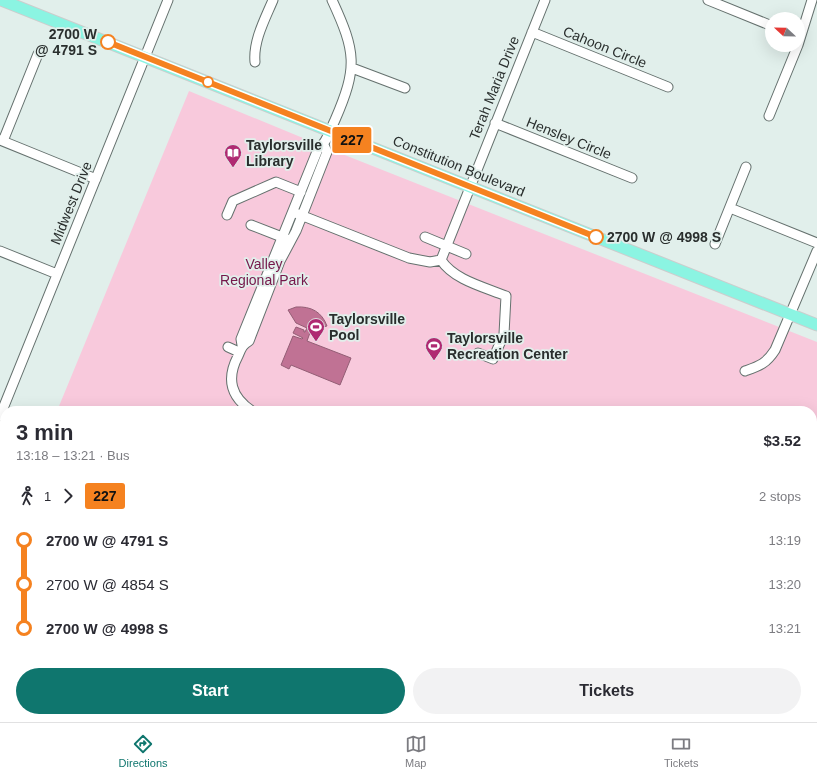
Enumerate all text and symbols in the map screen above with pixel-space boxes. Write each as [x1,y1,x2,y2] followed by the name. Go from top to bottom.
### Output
[765,12,805,52] north arrow
[765,12,805,52] map controls
[561,23,649,71] street label: Cahoon Circle
[35,26,98,58] place label: 2700 W @ 4791 S
[100,34,116,50] marker: 2700 W @ 4791 S
[466,34,522,142] street label: Terah Maria Drive
[202,76,214,88] unlabelled marker
[524,114,614,162] street label: Hensley Circle
[329,127,375,153] line badge: 227
[340,132,364,148] text: 227
[391,132,527,200] street label: Constitution Boulevard
[246,137,322,169] place label: Taylorsville Library
[223,143,243,168] library icon: Taylorsville Library
[47,159,95,247] street label: Midwest Drive
[588,229,604,245] marker: 2700 W @ 4998 S
[607,229,721,245] place label: 2700 W @ 4998 S
[220,256,309,288] park label: Valley Regional Park
[329,311,405,343] place label: Taylorsville Pool
[306,317,326,342] sports icon: Taylorsville Pool
[447,330,568,362] place label: Taylorsville Recreation Center
[424,336,444,361] sports icon: Taylorsville Recreation Center
[16,420,73,445] text: 3 min
[763,432,801,449] text: $3.52
[16,448,129,463] text: 13:18 – 13:21 · Bus
[16,485,38,507] icon: walk
[57,485,79,507] icon: forward
[93,488,117,504] text: 227
[44,489,51,504] text: 1
[759,489,801,504] text: 2 stops
[46,532,168,549] text: 2700 W @ 4791 S
[768,533,801,548] text: 13:19
[46,576,169,593] text: 2700 W @ 4854 S
[768,577,801,592] text: 13:20
[46,620,168,637] text: 2700 W @ 4998 S
[768,621,801,636] text: 13:21
[16,668,405,714] button: Start
[413,668,801,714] button: Tickets
[119,733,168,769] tab: Directions
[405,733,427,769] tab: Map
[664,733,698,769] tab: Tickets

